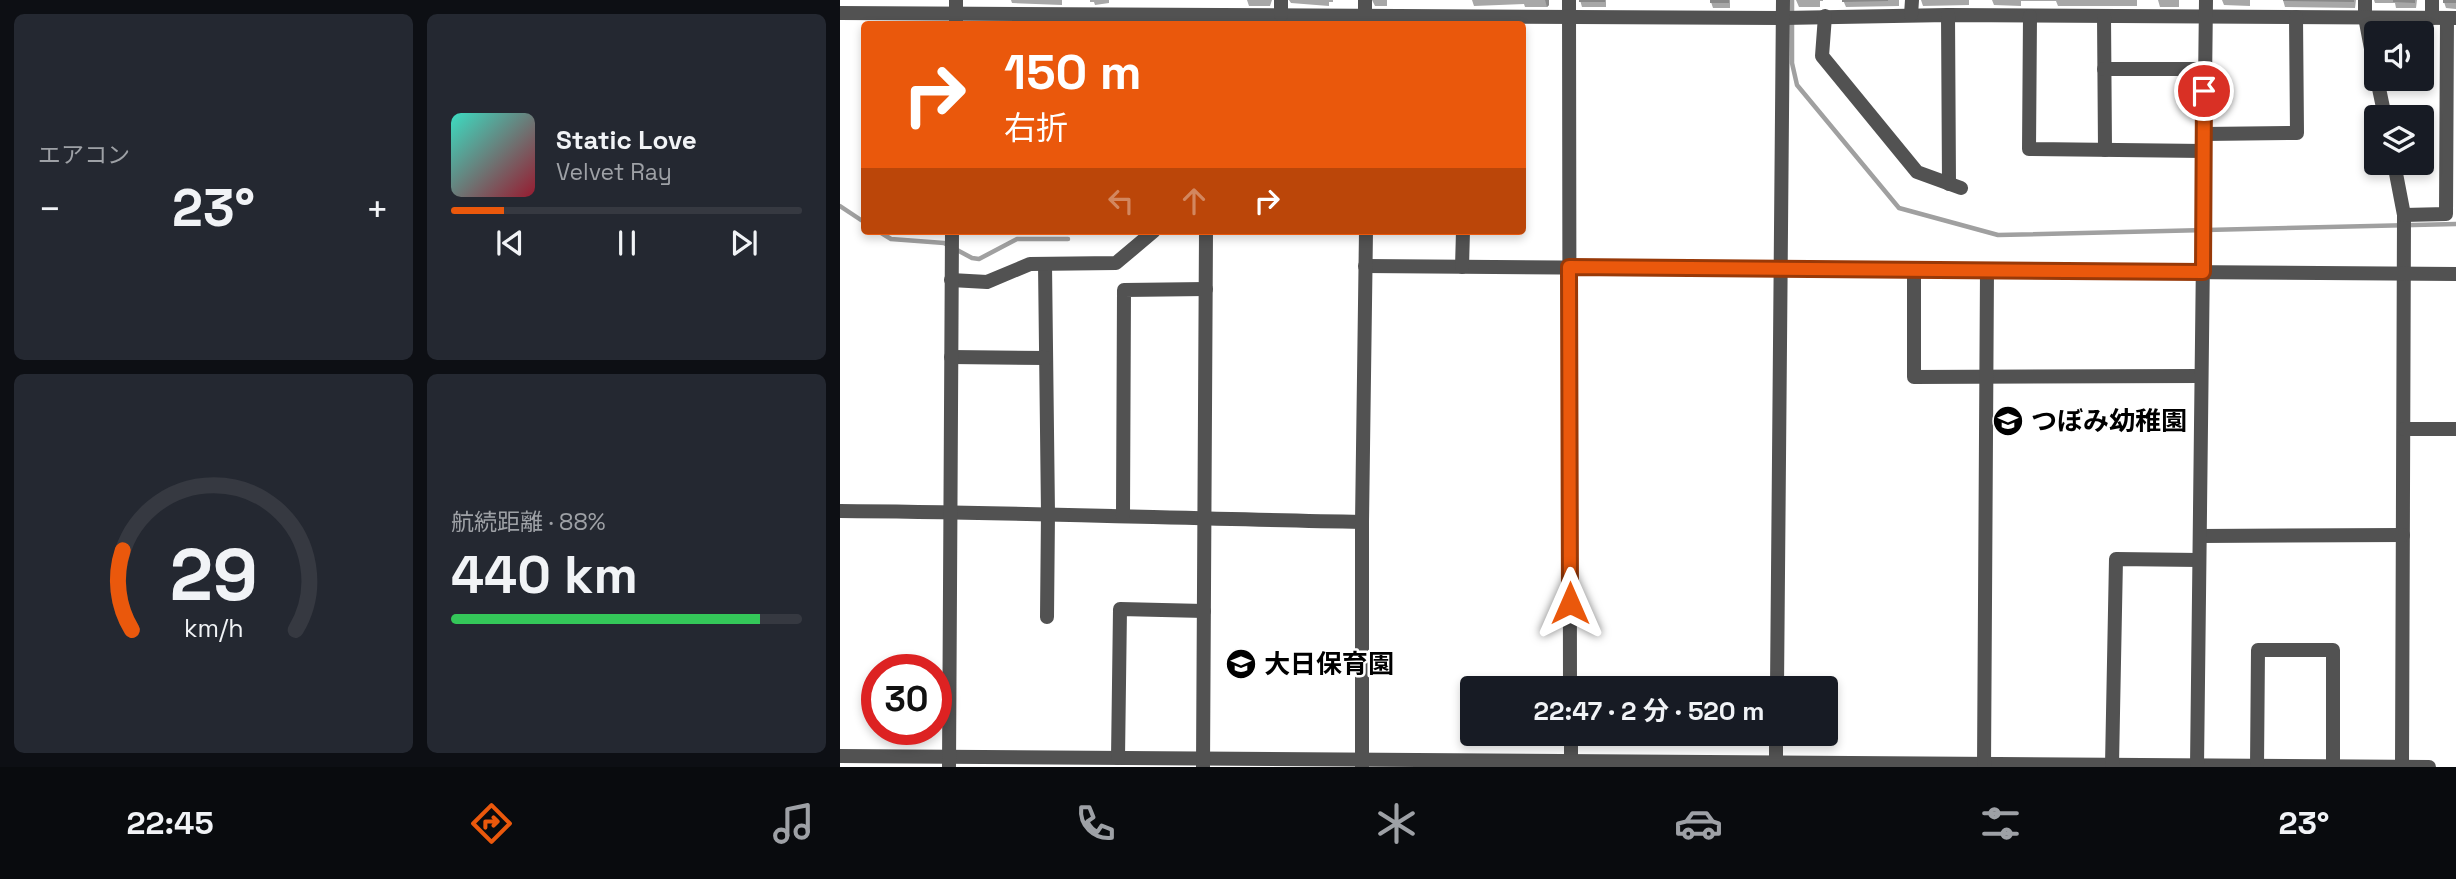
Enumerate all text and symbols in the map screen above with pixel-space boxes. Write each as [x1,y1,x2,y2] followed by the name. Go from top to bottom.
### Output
[2364,21,2434,175] map controls
[2364,21,2434,91] button: sound
[1004,41,1142,103] text: 150 m
[889,49,980,140] icon: right
[2174,61,2234,121] pin
[2185,72,2223,110] icon: arrive
[2364,105,2434,175] button: layers
[1004,108,1068,148] text: 右折
[556,123,697,157] text: Static Love
[38,140,130,170] text: エアコン
[556,157,672,187] text: Velvet Ray
[172,175,255,241] text: 23°
[1102,182,1140,220] icon: left
[1175,182,1213,220] icon: ahead
[1248,182,1286,220] icon: right
[38,185,62,233] text: −
[365,185,389,233] text: +
[491,224,529,262] icon: previous
[608,224,646,262] icon: pause
[725,224,763,262] icon: next
[1991,404,2025,438] school or university icon: つぼみ幼稚園
[2031,404,2187,438] place label: つぼみ幼稚園
[451,507,606,537] text: 航続距離 · 88%
[170,528,257,621] text: 29
[451,542,638,608] text: 440 km
[1533,566,1607,640] position arrow
[184,611,243,643] text: km/h
[1224,647,1258,681] school or university icon: 大日保育園
[1264,647,1394,681] place label: 大日保育園
[861,654,952,745] speed limit sign: 30
[1534,694,1764,728] text: 22:47 · 2 分 · 520 m
[467,799,516,848] icon: directions
[769,799,818,848] icon: music
[1071,799,1120,848] icon: phone
[1372,799,1421,848] icon: climate
[1674,799,1723,848] icon: car
[1976,799,2025,848] icon: filters
[126,803,214,843] text: 22:45
[2278,803,2329,843] text: 23°

